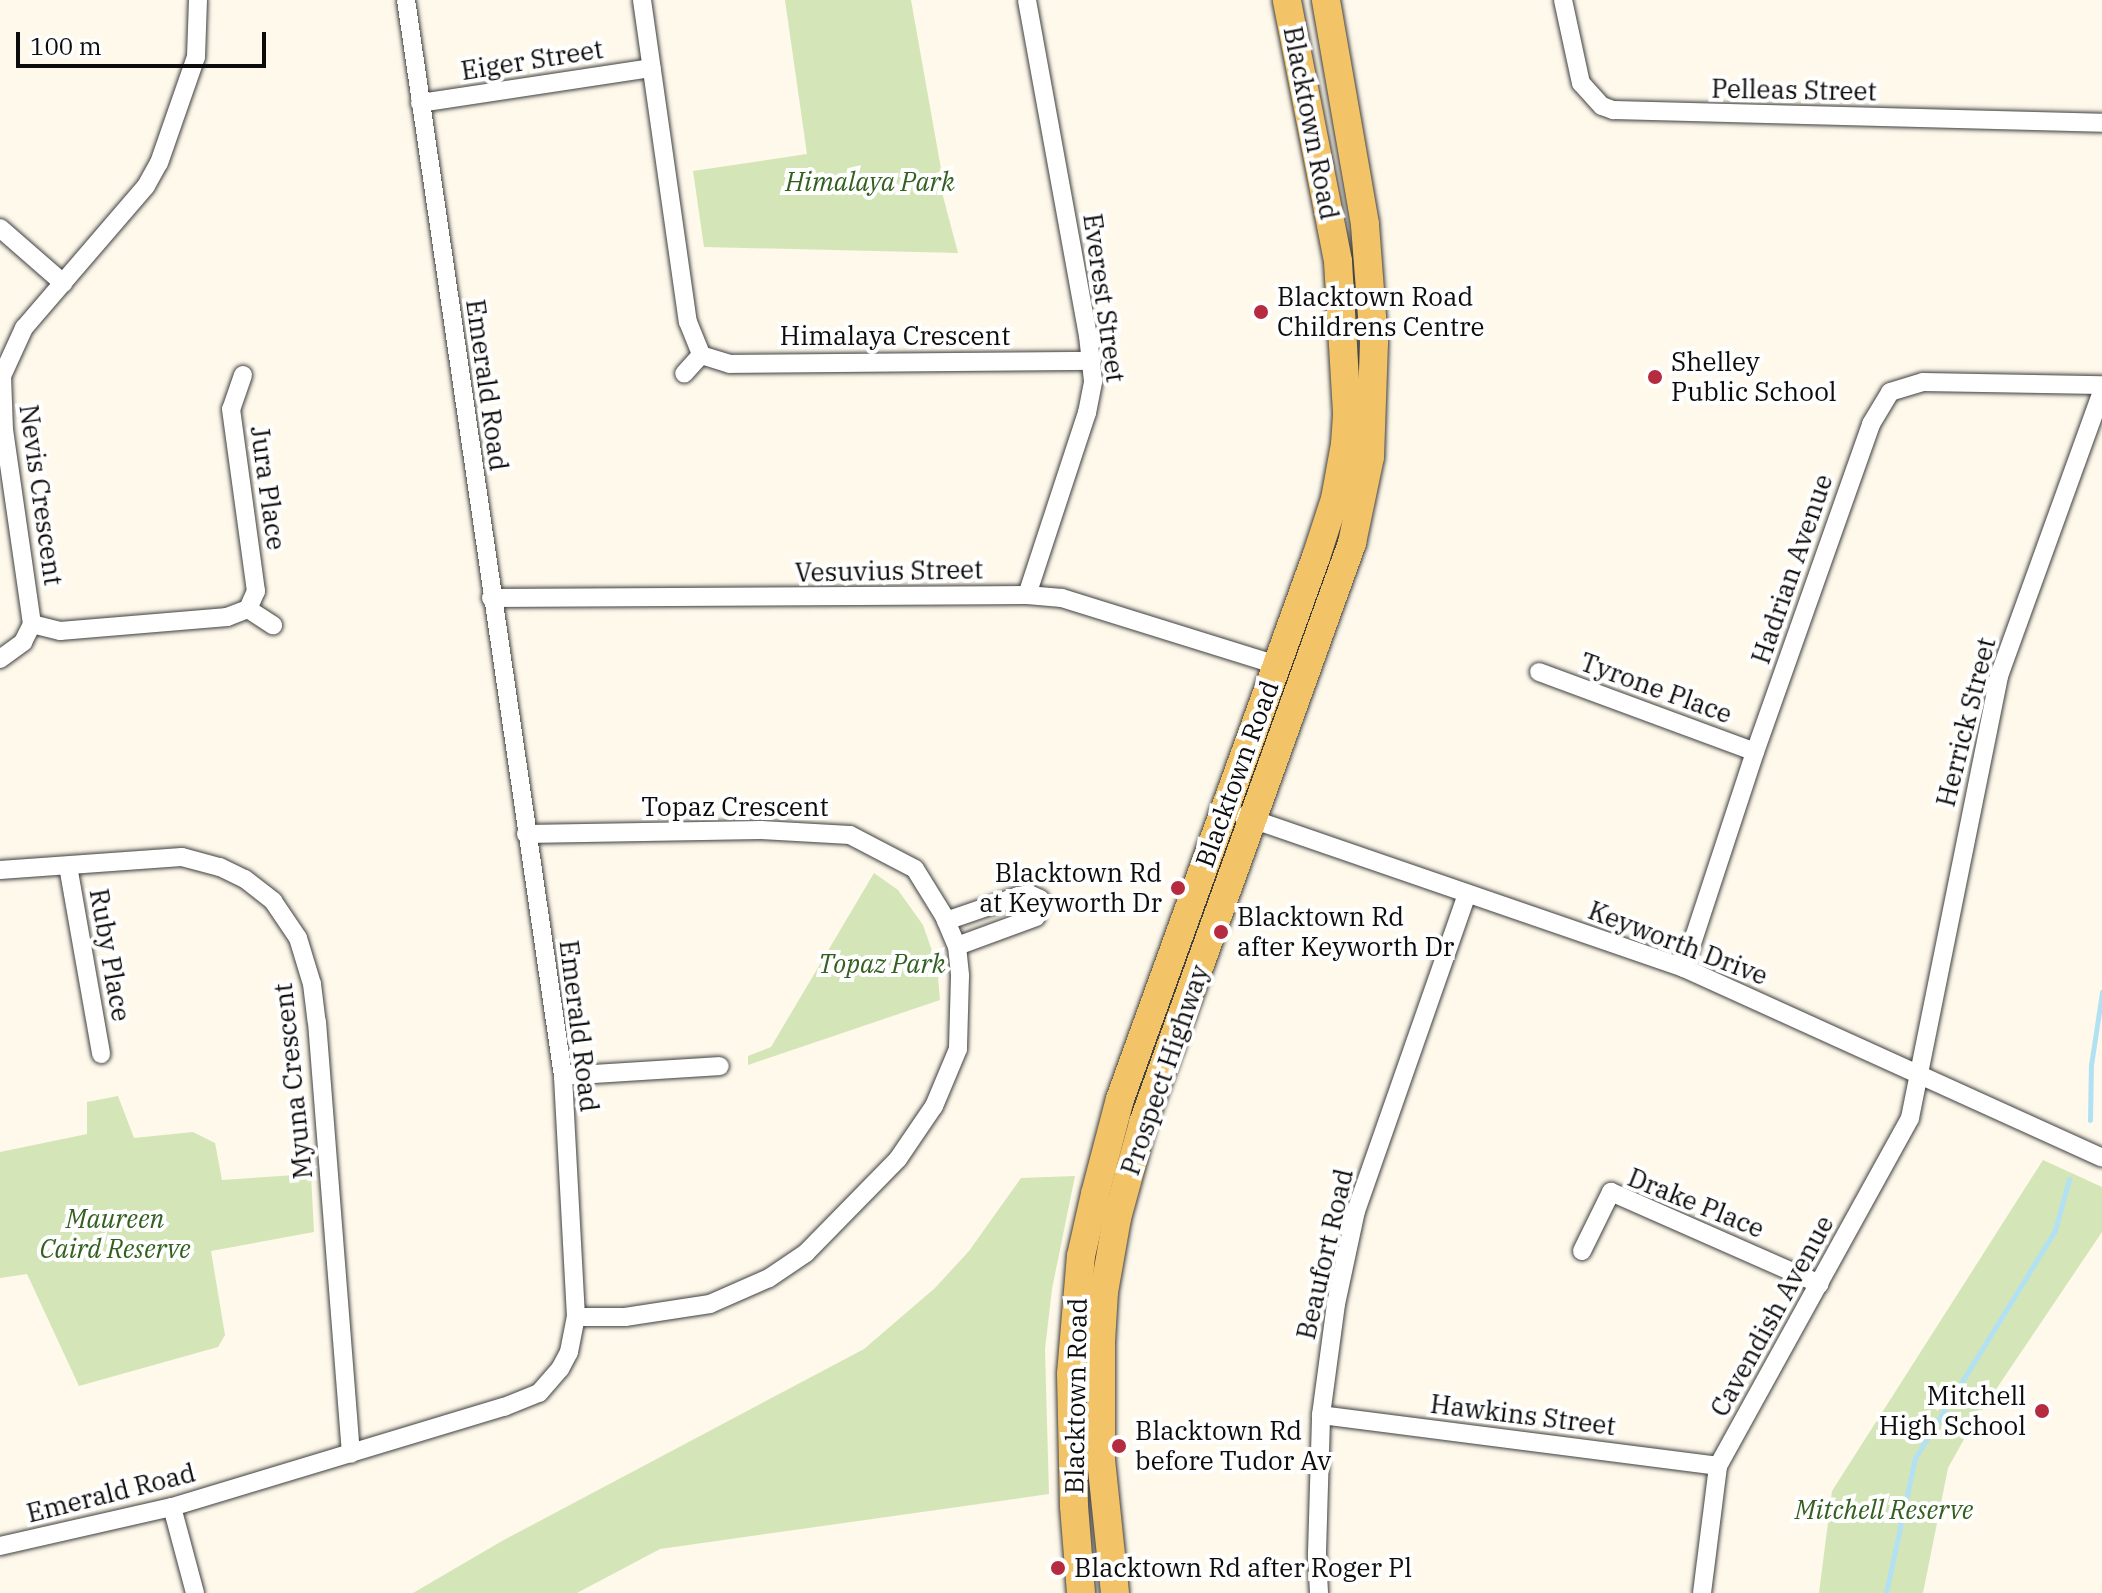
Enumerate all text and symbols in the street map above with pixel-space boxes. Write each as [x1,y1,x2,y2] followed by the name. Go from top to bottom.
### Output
[20,16,270,66] scale bar
[1277,24,1345,222] street label: Blacktown Road
[30,30,102,62] text: 100 m
[459,33,605,87] street label: Eiger Street
[1711,73,1877,107] street label: Pelleas Street
[785,166,955,198] park label: Himalaya Park
[1077,212,1131,384] street label: Everest Street
[1277,281,1484,342] place label: Blacktown Road Childrens Centre
[460,297,514,473] street label: Emerald Road
[1252,303,1270,321] marker: Blacktown Road Childrens Centre
[780,320,1010,352] street label: Himalaya Crescent
[1671,346,1837,408] place label: Shelley Public School
[1646,368,1664,386] marker: Shelley Public School
[13,403,69,587] street label: Nevis Crescent
[244,424,292,552] street label: Jura Place
[1745,470,1839,668] street label: Hadrian Avenue
[795,554,983,588] street label: Vesuvius Street
[1930,634,2002,810] street label: Herrick Street
[1576,646,1736,730] street label: Tyrone Place
[1189,676,1285,872] street label: Blacktown Road
[641,791,829,823] street label: Topaz Crescent
[979,857,1162,918] place label: Blacktown Rd at Keyworth Dr
[1169,879,1187,897] marker: Blacktown Rd at Keyworth Dr
[83,886,137,1024] street label: Ruby Place
[1584,894,1772,992] street label: Keyworth Drive
[1237,901,1454,962] place label: Blacktown Rd after Keyworth Dr
[1212,923,1230,941] marker: Blacktown Rd after Keyworth Dr
[553,938,605,1114] street label: Emerald Road
[818,948,946,980] park label: Topaz Park
[1114,961,1216,1179] street label: Prospect Highway
[267,981,319,1181] street label: Myuna Crescent
[1623,1162,1769,1244] street label: Drake Place
[1290,1166,1360,1342] street label: Beaufort Road
[39,1203,191,1264] park label: Maureen Caird Reserve
[1704,1210,1840,1422] street label: Cavendish Avenue
[1059,1298,1093,1494] street label: Blacktown Road
[1879,1380,2026,1442] place label: Mitchell High School
[1429,1388,1617,1442] street label: Hawkins Street
[2033,1402,2051,1420] marker: Mitchell High School
[1135,1415,1331,1476] place label: Blacktown Rd before Tudor Av
[1110,1437,1128,1455] marker: Blacktown Rd before Tudor Av
[23,1457,199,1529] street label: Emerald Road
[1795,1494,1973,1526] park label: Mitchell Reserve
[1074,1552,1412,1584] place label: Blacktown Rd after Roger Pl
[1049,1559,1067,1577] marker: Blacktown Rd after Roger Pl

